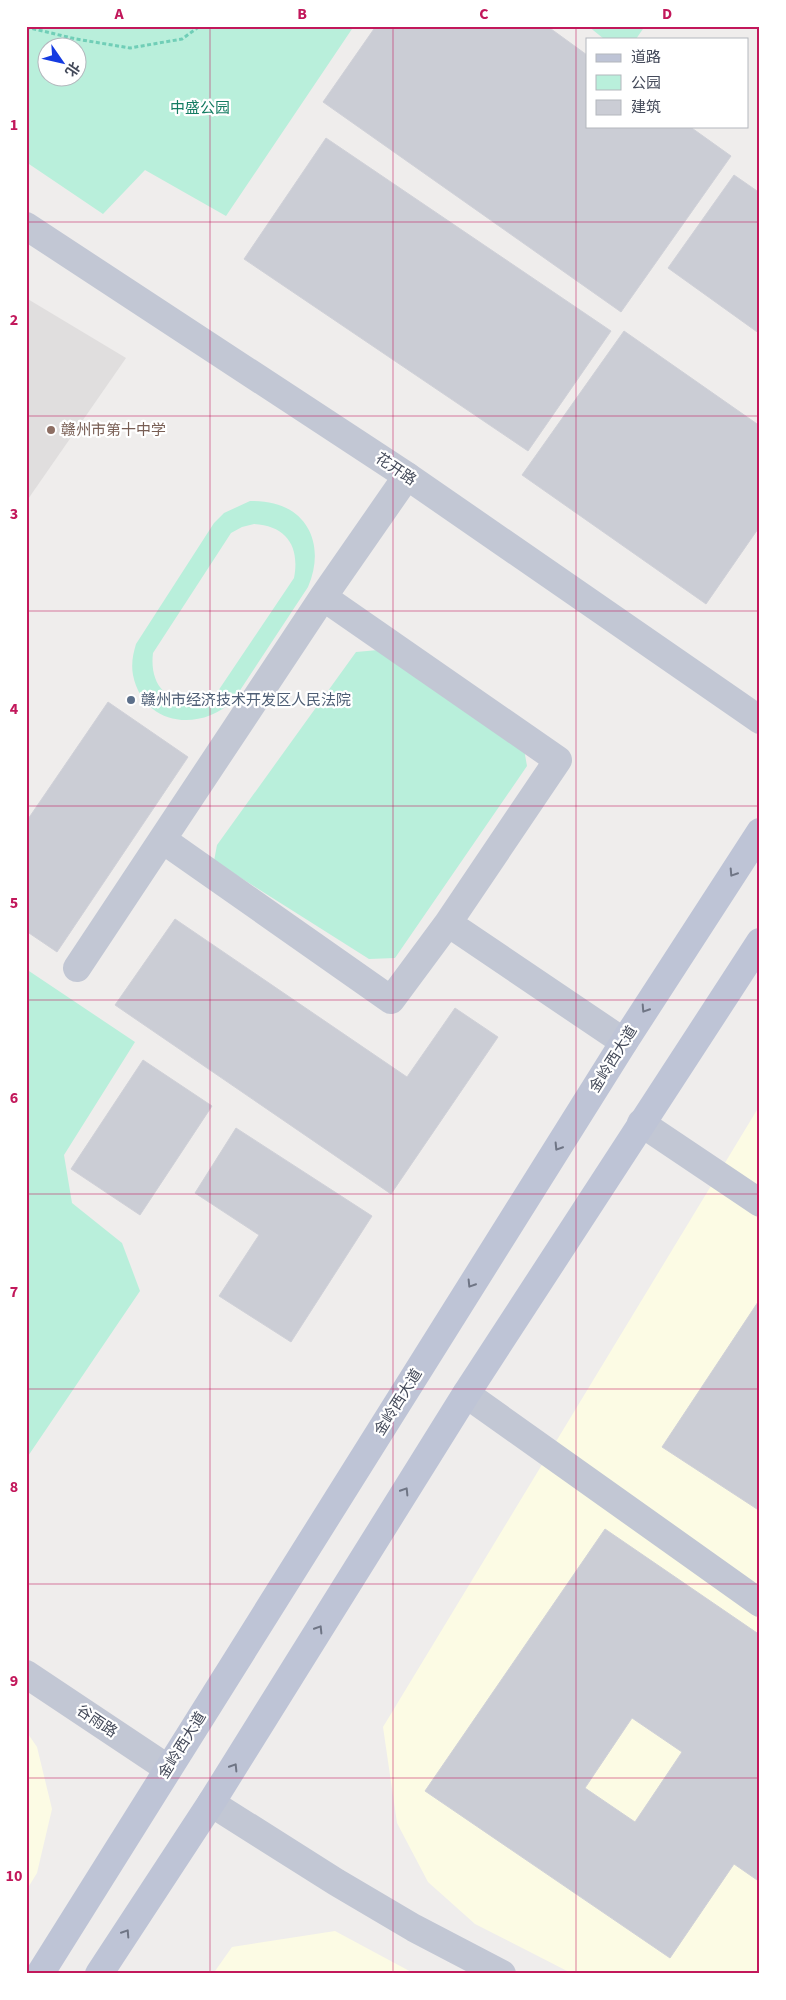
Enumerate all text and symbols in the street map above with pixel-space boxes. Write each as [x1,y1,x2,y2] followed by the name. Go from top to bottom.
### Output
[113,3,124,25] text: A
[297,3,307,25] text: B
[479,3,489,25] text: C
[662,3,672,25] text: D
[38,38,88,88] north arrow
[586,38,748,128] legend
[631,47,661,68] text: 道路
[60,57,84,80] text: 北
[631,73,661,94] text: 公园
[631,97,661,118] text: 建筑
[170,98,230,119] park label: 中盛公园
[10,114,18,136] text: 1
[10,309,18,331] text: 2
[61,420,166,441] place label: 赣州市第十中学
[45,424,57,436] marker: 赣州市第十中学
[371,448,420,491] street label: 花开路
[10,503,18,525] text: 3
[141,690,351,711] place label: 赣州市经济技术开发区人民法院
[125,694,137,706] marker: 赣州市经济技术开发区人民法院
[10,698,19,720] text: 4
[730,868,739,877] one-way arrow
[10,892,18,914] text: 5
[641,1004,651,1013] one-way arrow
[585,1022,642,1097] street label: 金岭西大道
[10,1087,18,1109] text: 6
[554,1141,564,1150] one-way arrow
[468,1279,478,1288] one-way arrow
[10,1281,18,1303] text: 7
[370,1365,427,1440] street label: 金岭西大道
[10,1476,18,1498] text: 8
[399,1488,408,1497] one-way arrow
[313,1626,323,1635] one-way arrow
[10,1670,18,1692] text: 9
[72,1700,121,1743] street label: 谷雨路
[154,1708,211,1783] street label: 金岭西大道
[227,1764,237,1773] one-way arrow
[6,1865,22,1887] text: 10
[120,1929,129,1939] one-way arrow

